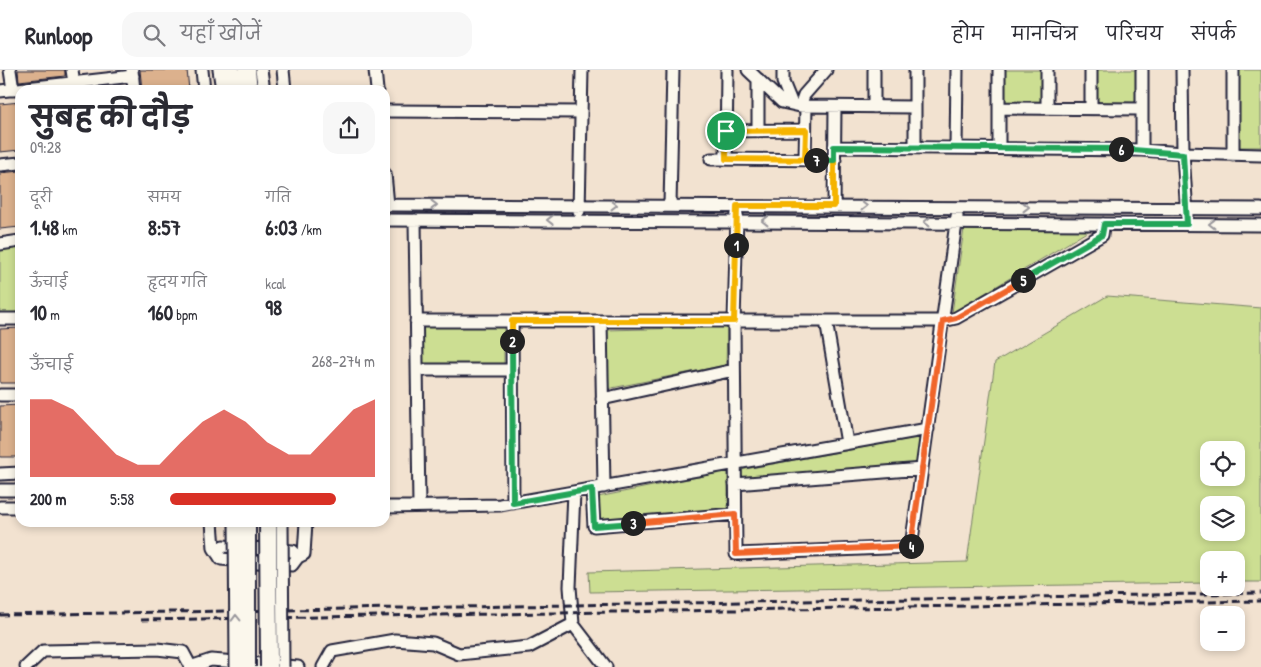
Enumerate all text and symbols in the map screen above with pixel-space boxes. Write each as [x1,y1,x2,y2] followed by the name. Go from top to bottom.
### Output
[122,12,472,57] search box
[25,19,92,51] text: Runloop
[180,20,262,46] text: यहाँ खोजें
[140,21,168,49] icon: search
[952,21,984,46] text: होम
[1012,21,1078,46] text: मानचित्र
[1106,21,1163,46] text: परिचय
[1191,21,1236,46] text: संपर्क
[30,98,191,136] text: सुबह की दौड़
[323,102,375,154] button: share
[705,110,747,152] pin
[712,117,740,145] icon: arrive
[30,136,61,158] text: 09:28
[1108,136,1134,162] pin: 6
[1119,140,1124,159] text: 6
[804,148,828,172] pin: 7
[813,151,820,170] text: 7
[30,187,52,206] text: दूरी
[148,187,181,206] text: समय
[265,187,291,206] text: गति
[430,200,438,210] one-way arrow
[610,200,618,210] one-way arrow
[860,201,868,211] one-way arrow
[1022,202,1030,212] one-way arrow
[30,213,59,242] text: 1.48
[148,213,181,242] text: 8:57
[265,213,297,242] text: 6:03
[546,215,554,225] one-way arrow
[761,216,768,226] one-way arrow
[923,217,931,227] one-way arrow
[1208,219,1216,229] one-way arrow
[59,220,78,239] text: km
[297,220,322,239] text: /km
[724,232,748,258] pin: 1
[734,236,739,255] text: 1
[1010,268,1036,292] pin: 5
[1021,271,1026,290] text: 5
[30,272,68,291] text: ऊँचाई
[148,272,207,291] text: हृदय गति
[265,274,286,293] text: kcal
[265,293,282,322] text: 98
[30,298,47,327] text: 10
[148,298,173,327] text: 160
[47,305,60,324] text: m
[173,305,198,324] text: bpm
[500,328,524,354] pin: 2
[509,332,516,351] text: 2
[312,350,375,372] text: 268–274 m
[30,353,73,375] text: ऊँचाई
[1200,441,1245,651] map controls
[1200,441,1245,486] button: locate
[30,488,66,510] text: 200 m
[110,488,134,510] text: 5:58
[1200,496,1245,541] button: layers
[620,510,646,536] pin: 3
[630,514,637,533] text: 3
[898,534,924,558] pin: 4
[909,537,914,556] text: 4
[1200,551,1245,596] button: +
[1200,606,1245,651] button: −
[230,614,241,622] one-way arrow

